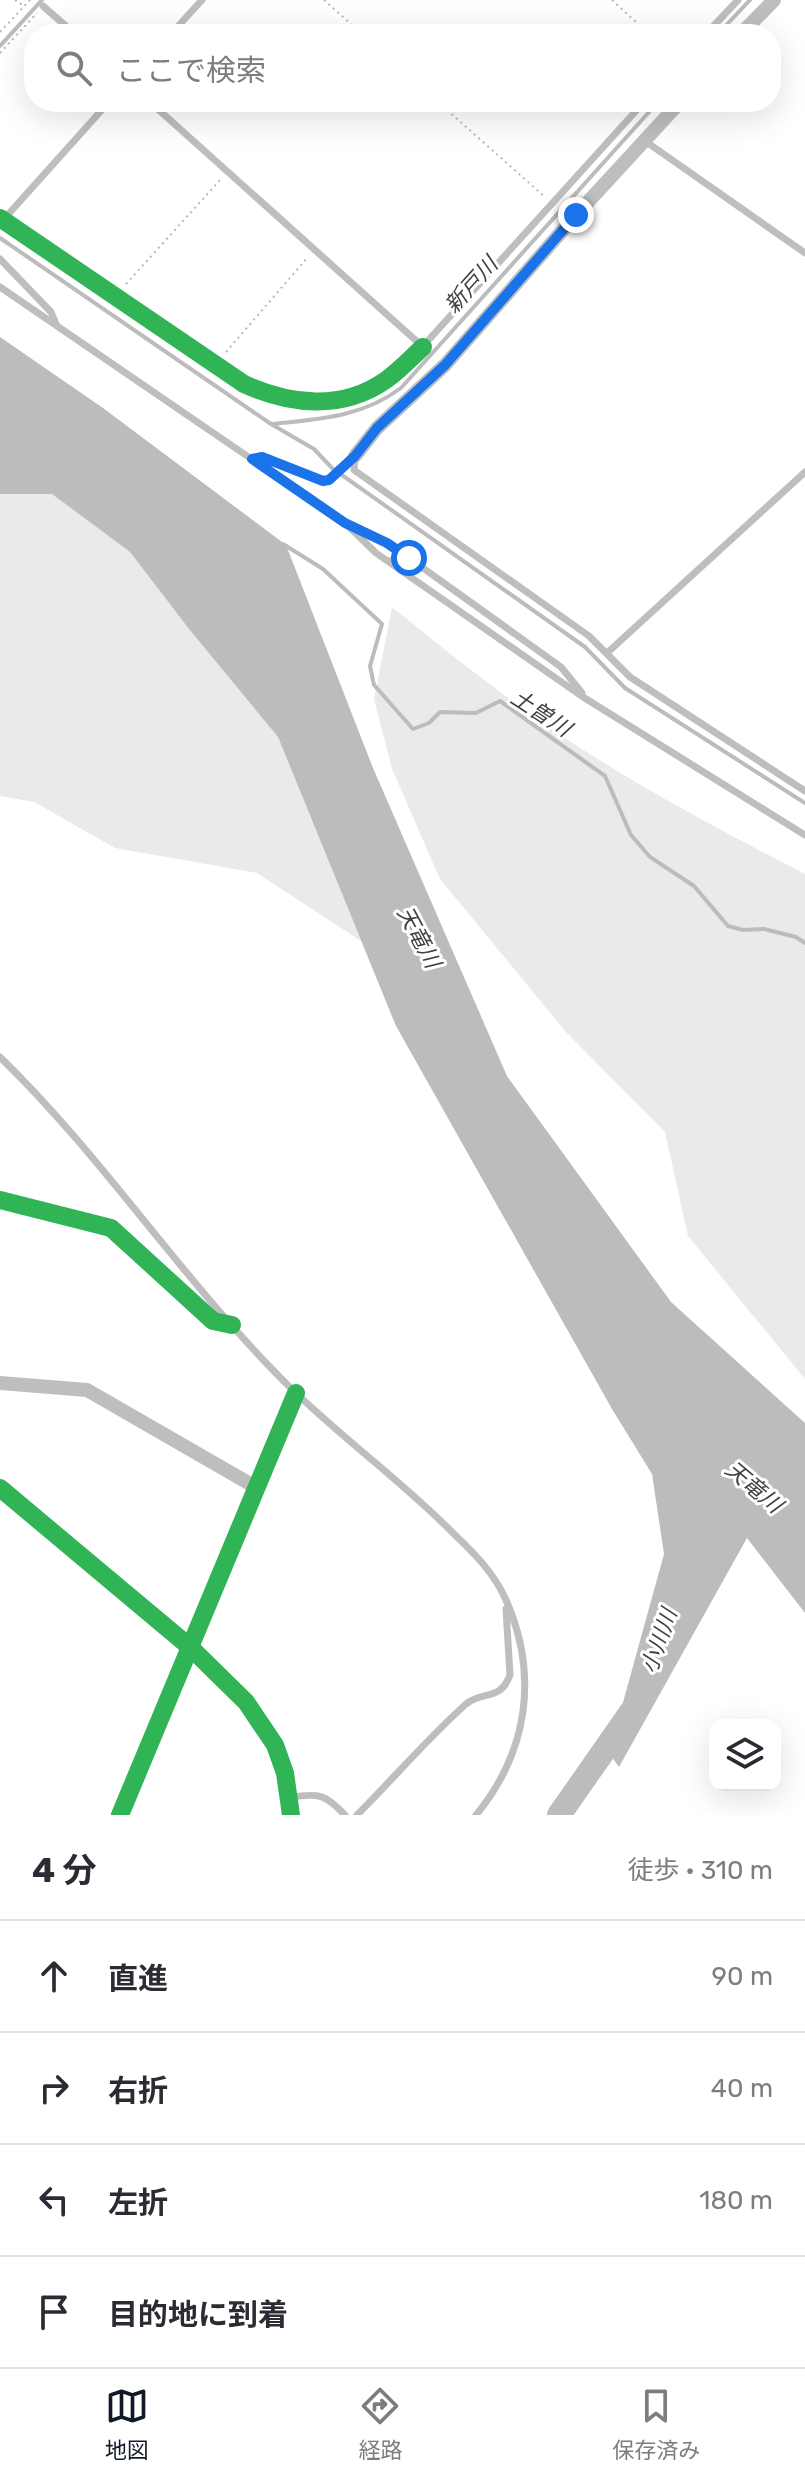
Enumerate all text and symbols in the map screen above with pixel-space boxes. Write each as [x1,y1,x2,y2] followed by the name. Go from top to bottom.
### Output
[24,24,781,112] search box
[52,46,96,90] icon: search
[116,53,266,89] text: ここで検索
[558,197,594,233] route end
[439,250,504,319] water label: 新戸川
[391,540,427,576] route start
[506,684,578,743] water label: 土曽川
[392,902,447,974] water label: 天竜川
[720,1455,789,1520] water label: 天竜川
[635,1604,683,1677] water label: 小川川
[709,1719,781,1791] map controls
[709,1719,781,1791] button: layers
[32,1850,96,1891] text: 4 分
[627,1855,773,1886] text: 徒歩 · 310 m
[32,1954,76,1998] icon: ahead
[108,1961,168,1997] text: 直進
[712,1961,773,1992] text: 90 m
[32,2066,76,2110] icon: right
[108,2073,168,2109] text: 右折
[711,2073,773,2104] text: 40 m
[32,2178,76,2222] icon: left
[108,2185,168,2221] text: 左折
[699,2185,773,2216] text: 180 m
[32,2290,76,2334] icon: arrive
[108,2297,288,2333] text: 目的地に到着
[105,2384,149,2464] tab: 地図
[358,2384,402,2464] tab: 経路
[612,2384,700,2464] tab: 保存済み

